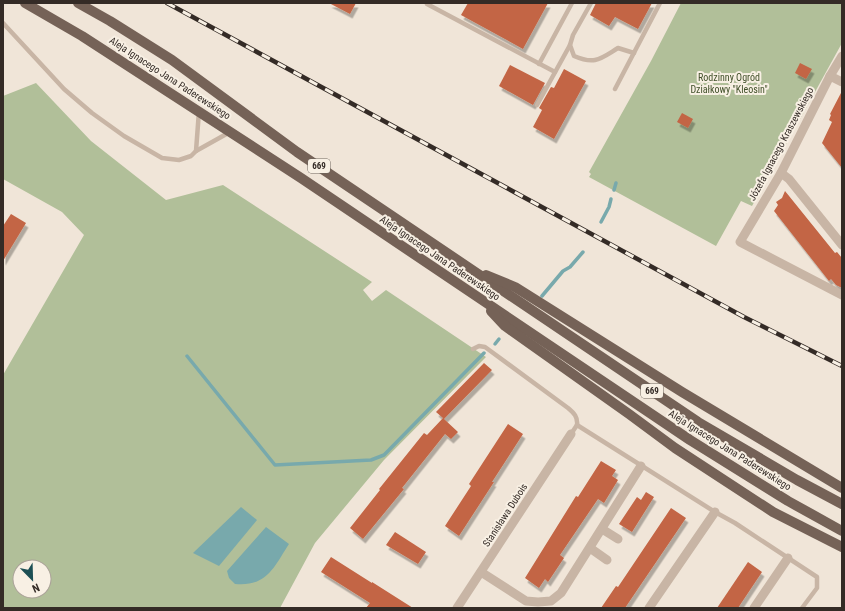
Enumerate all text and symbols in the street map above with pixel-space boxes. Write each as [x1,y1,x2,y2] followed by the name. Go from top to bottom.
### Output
[107,35,233,121] street label: Aleja Ignacego Jana Paderewskiego
[690,72,768,95] park label: Rodzinny Ogród Działkowy "Kleosin"
[746,85,816,203] street label: Józefa Ignacego Kraszewskiego
[308,159,330,173] road number: 669
[378,214,502,302] street label: Aleja Ignacego Jana Paderewskiego
[641,384,663,398] road number: 669
[667,408,793,492] street label: Aleja Ignacego Jana Paderewskiego
[481,481,530,549] street label: Stanisława Dubois
[12,559,52,599] north arrow
[30,580,41,595] text: N

